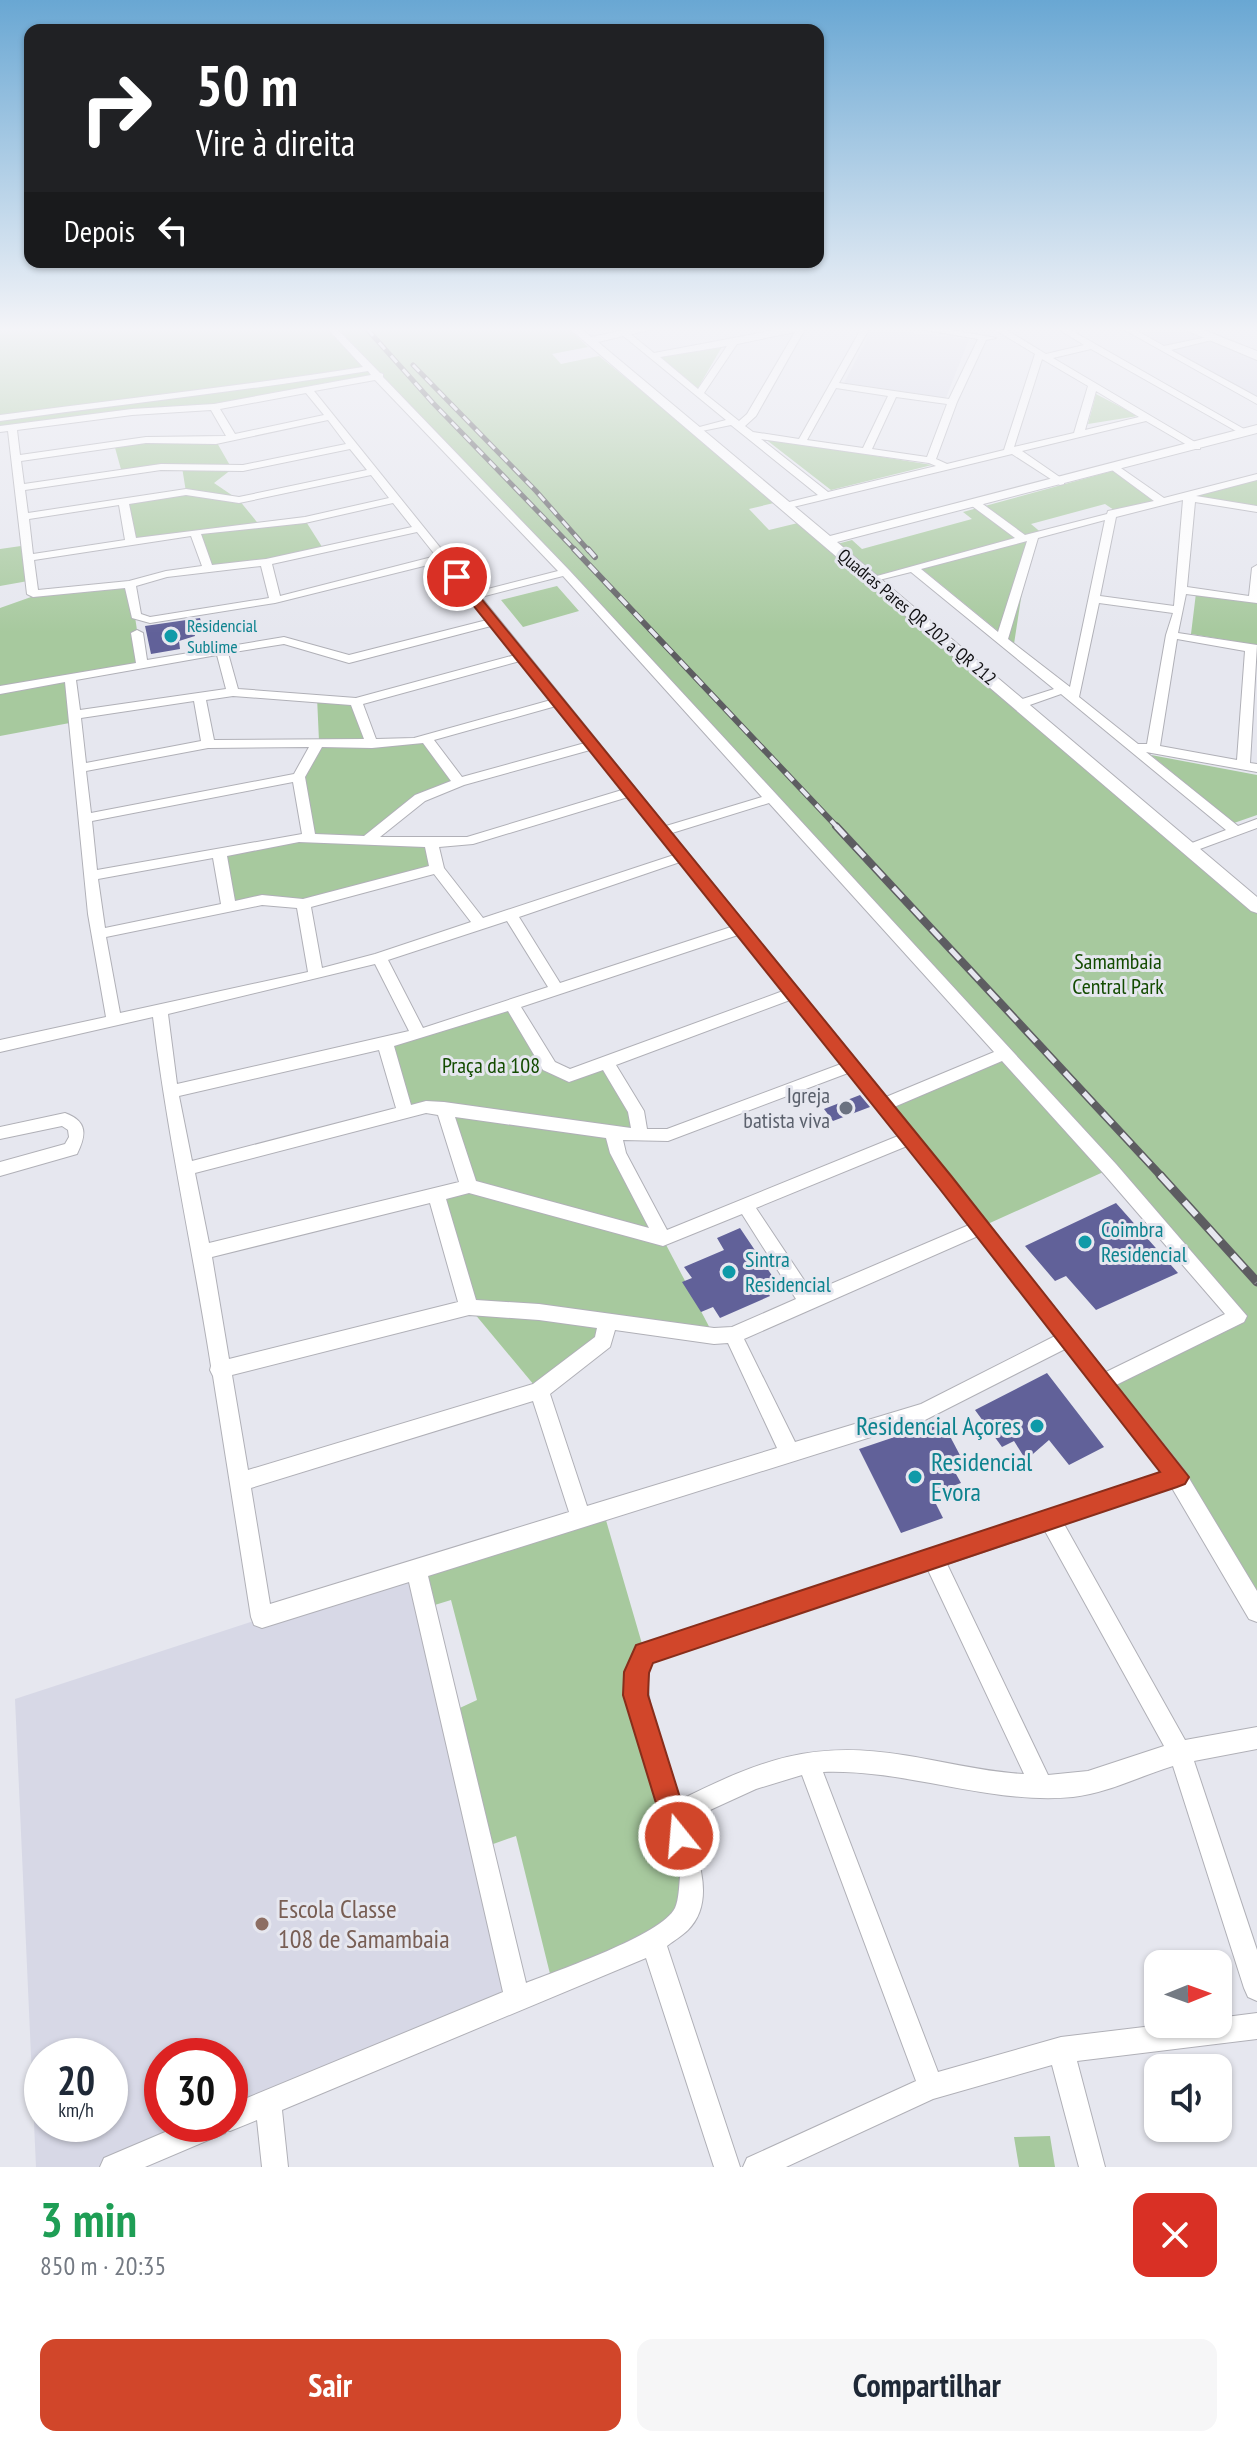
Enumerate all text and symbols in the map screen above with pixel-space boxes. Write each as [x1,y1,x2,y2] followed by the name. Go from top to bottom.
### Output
[196,49,298,121] text: 50 m
[64,56,168,160] icon: right
[196,119,355,166] text: Vire à direita
[151,208,195,252] icon: left
[64,211,135,250] text: Depois
[423,543,491,611] pin
[833,544,1001,690] street label: Quadras Pares QR 202 a QR 212
[435,555,479,599] icon: arrive
[187,614,258,658] place label: Residencial Sublime
[162,627,180,645] marker: Residencial Sublime
[1072,947,1164,1000] park label: Samambaia Central Park
[442,1051,540,1079] park label: Praça da 108
[743,1081,830,1134] place label: Igreja batista viva
[837,1099,855,1117] marker: Igreja batista viva
[1101,1215,1188,1268] place label: Coimbra Residencial
[1076,1233,1094,1251] marker: Coimbra Residencial
[745,1245,832,1298] place label: Sintra Residencial
[720,1263,738,1281] marker: Sintra Residencial
[856,1409,1021,1442] place label: Residencial Açores
[1028,1417,1046,1435] marker: Residencial Açores
[931,1445,1032,1508] place label: Residencial Evora
[906,1468,924,1486] marker: Residencial Evora
[637,1794,721,1878] position arrow
[278,1892,450,1955] place label: Escola Classe 108 de Samambaia
[253,1915,271,1933] marker: Escola Classe 108 de Samambaia
[1144,1950,1232,2038] north arrow
[1144,1950,1232,2142] map controls
[144,2038,248,2142] speed limit sign: 30
[57,2054,95,2106] text: 20
[1144,2054,1232,2142] button: sound
[58,2097,94,2123] text: km/h
[40,2188,137,2250] text: 3 min
[1133,2193,1217,2277] button: close
[40,2249,166,2282] text: 850 m · 20:35
[40,2339,621,2431] button: Sair
[637,2339,1217,2431] button: Compartilhar

